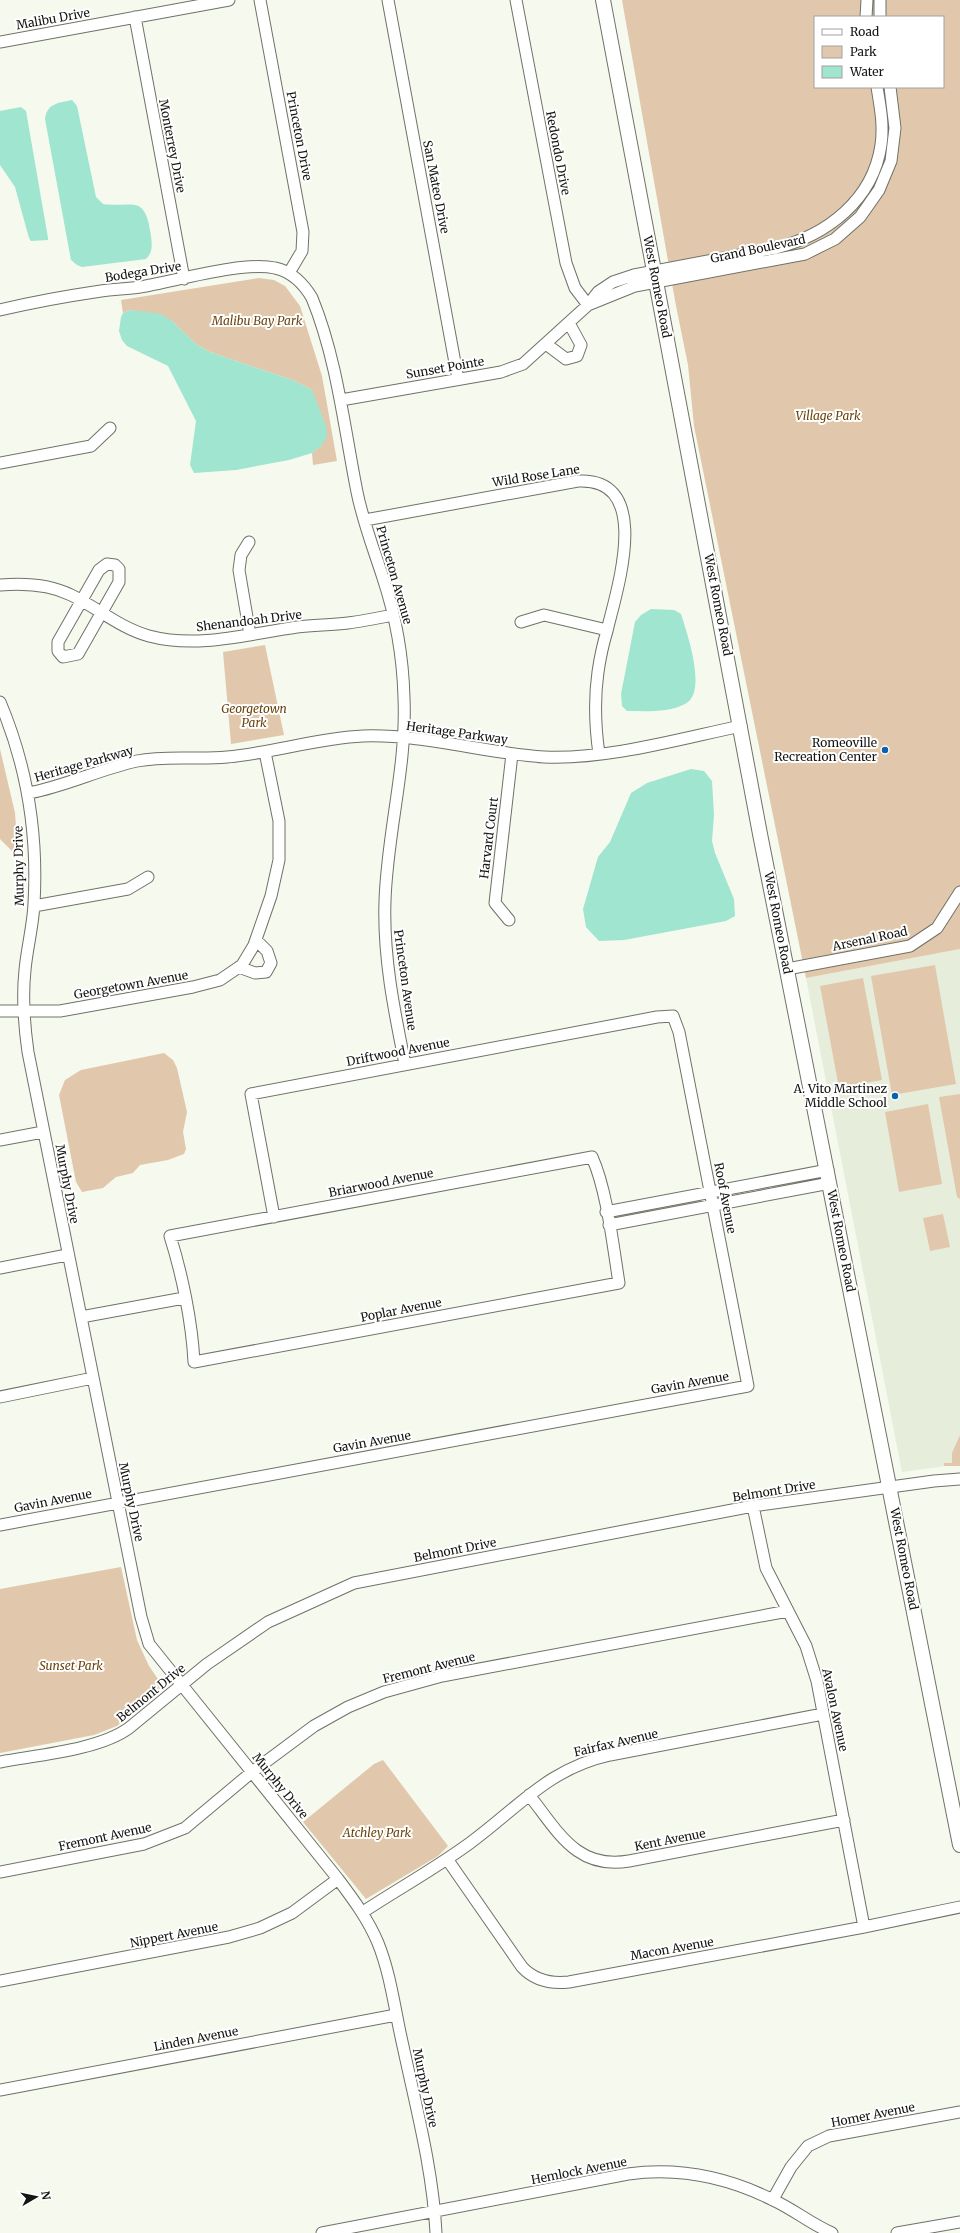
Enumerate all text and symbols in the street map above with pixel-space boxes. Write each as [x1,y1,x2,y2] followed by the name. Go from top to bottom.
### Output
[15,5,91,32] street label: Malibu Drive
[814,16,944,88] legend
[850,24,879,39] text: Road
[850,44,877,59] text: Park
[849,64,885,79] text: Water
[283,90,315,182] street label: Princeton Drive
[156,98,189,194] street label: Monterrey Drive
[543,110,574,196] street label: Redondo Drive
[420,139,453,235] street label: San Mateo Drive
[709,231,807,266] street label: Grand Boulevard
[640,234,675,339] street label: West Romeo Road
[104,258,182,285] street label: Bodega Drive
[211,313,303,328] park label: Malibu Bay Park
[405,353,485,382] street label: Sunset Pointe
[795,408,861,423] park label: Village Park
[490,461,581,490] street label: Wild Rose Lane
[373,524,416,626] street label: Princeton Avenue
[701,552,736,657] street label: West Romeo Road
[195,607,303,634] street label: Shenandoah Drive
[221,701,287,730] park label: Georgetown Park
[405,718,509,747] street label: Heritage Parkway
[774,735,878,764] place label: Romeoville Recreation Center
[33,742,135,785] street label: Heritage Parkway
[880,745,890,755] marker: Romeoville Recreation Center
[476,796,501,880] street label: Harvard Court
[10,826,27,906] street label: Murphy Drive
[761,870,796,975] street label: West Romeo Road
[830,923,909,954] street label: Arsenal Road
[391,929,420,1031] street label: Princeton Avenue
[73,967,189,1002] street label: Georgetown Avenue
[345,1034,451,1069] street label: Driftwood Avenue
[793,1081,887,1110] place label: A. Vito Martinez Middle School
[890,1091,900,1101] marker: A. Vito Martinez Middle School
[52,1143,83,1225] street label: Murphy Drive
[711,1161,740,1235] street label: Roof Avenue
[327,1165,435,1200] street label: Briarwood Avenue
[824,1188,859,1293] street label: West Romeo Road
[359,1294,443,1325] street label: Poplar Avenue
[650,1368,730,1397] street label: Gavin Avenue
[332,1427,412,1456] street label: Gavin Avenue
[116,1461,147,1543] street label: Murphy Drive
[731,1477,816,1504] street label: Belmont Drive
[13,1486,93,1515] street label: Gavin Avenue
[887,1506,922,1611] street label: West Romeo Road
[412,1534,497,1565] street label: Belmont Drive
[381,1649,477,1686] street label: Fremont Avenue
[39,1658,103,1673] park label: Sunset Park
[113,1660,188,1725] street label: Belmont Drive
[819,1666,852,1753] street label: Avalon Avenue
[572,1726,659,1759] street label: Fairfax Avenue
[249,1750,311,1822] street label: Murphy Drive
[57,1819,153,1854] street label: Fremont Avenue
[342,1825,412,1840] park label: Atchley Park
[633,1825,707,1854] street label: Kent Avenue
[129,1919,219,1950] street label: Nippert Avenue
[629,1934,715,1963] street label: Macon Avenue
[152,2023,239,2054] street label: Linden Avenue
[410,2047,441,2129] street label: Murphy Drive
[830,2099,916,2130] street label: Homer Avenue
[530,2154,628,2187] street label: Hemlock Avenue
[16,2177,56,2217] north arrow
[38,2190,54,2201] text: N

